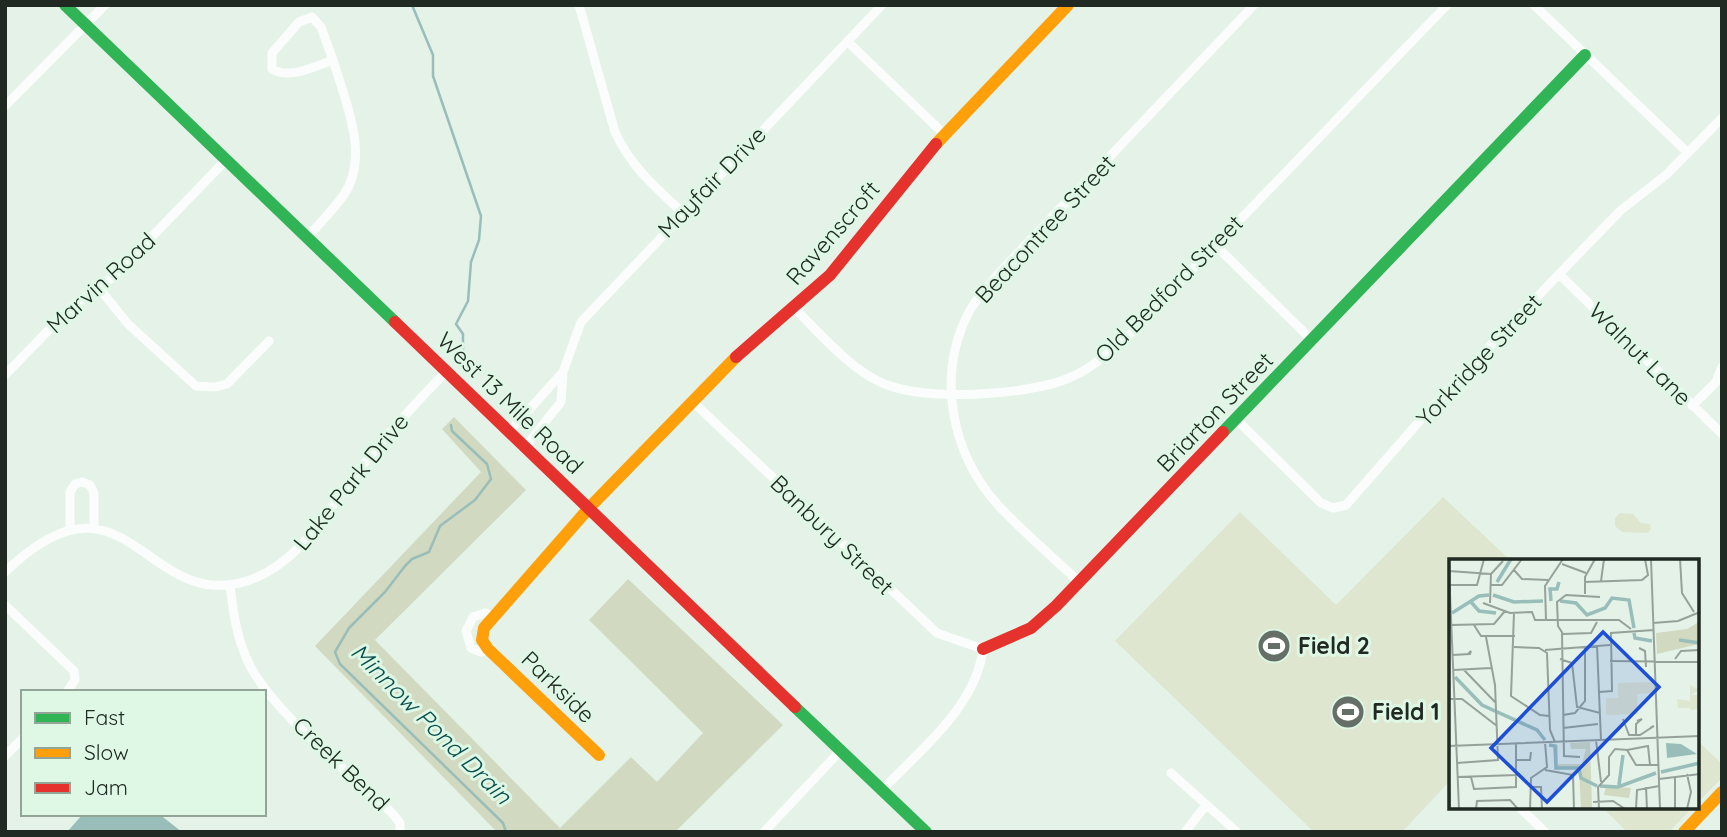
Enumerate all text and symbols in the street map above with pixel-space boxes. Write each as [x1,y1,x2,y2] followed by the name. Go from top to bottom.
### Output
[651,120,772,243] street label: Mayfair Drive
[968,148,1121,309] street label: Beacontree Street
[779,174,886,291] street label: Ravenscroft
[1089,208,1249,369] street label: Old Bedford Street
[40,226,161,339] street label: Marvin Road
[1410,287,1548,432] street label: Yorkridge Street
[1583,296,1698,411] street label: Walnut Lane
[431,326,589,480] street label: West 13 Mile Road
[1150,345,1279,478] street label: Briarton Street
[287,407,415,556] street label: Lake Park Drive
[765,469,900,601] street label: Banbury Street
[1449,559,1699,809] inset map
[1255,627,1293,665] sports icon: Field 2
[1298,631,1370,660] place label: Field 2
[345,637,519,811] water label: Minnow Pond Drain
[515,645,601,729] street label: Parkside
[21,690,266,816] legend
[1329,693,1367,731] sports icon: Field 1
[1372,697,1440,726] place label: Field 1
[84,704,125,730] text: Fast
[287,710,396,817] street label: Creek Bend
[84,739,129,765] text: Slow
[84,774,128,800] text: Jam

